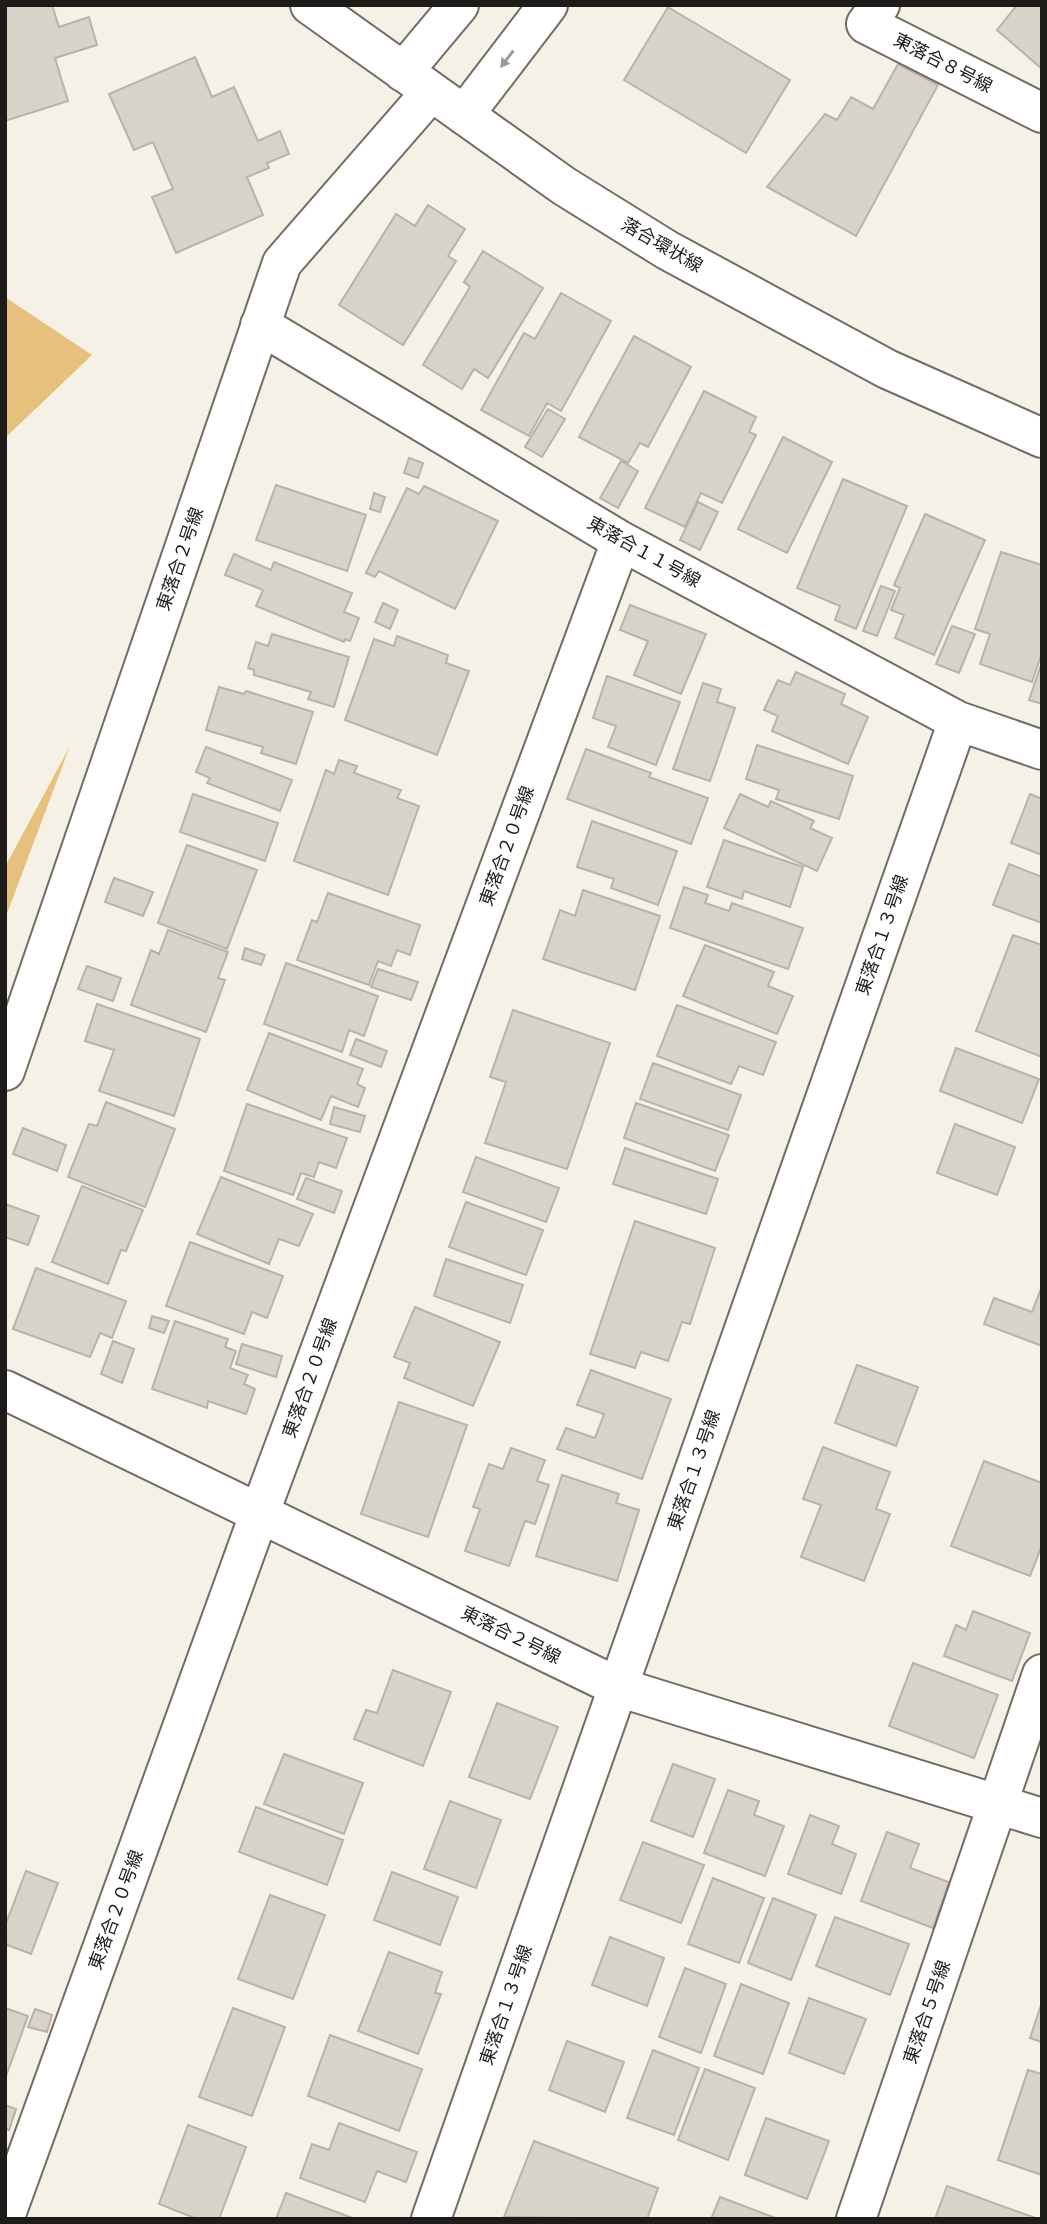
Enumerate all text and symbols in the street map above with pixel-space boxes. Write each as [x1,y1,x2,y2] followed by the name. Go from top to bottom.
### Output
[890,29,996,97] street label: 東落合８号線
[499,50,514,68] one-way arrow
[618,213,706,277] street label: 落合環状線
[152,504,208,614] street label: 東落合２号線
[584,512,704,592] street label: 東落合１１号線
[475,783,539,909] street label: 東落合２０号線
[851,872,913,998] street label: 東落合１３号線
[278,1315,342,1441] street label: 東落合２０号線
[663,1407,725,1533] street label: 東落合１３号線
[458,1601,564,1669] street label: 東落合２号線
[84,1847,148,1973] street label: 東落合２０号線
[475,1942,537,2068] street label: 東落合１３号線
[899,1957,955,2067] street label: 東落合５号線

